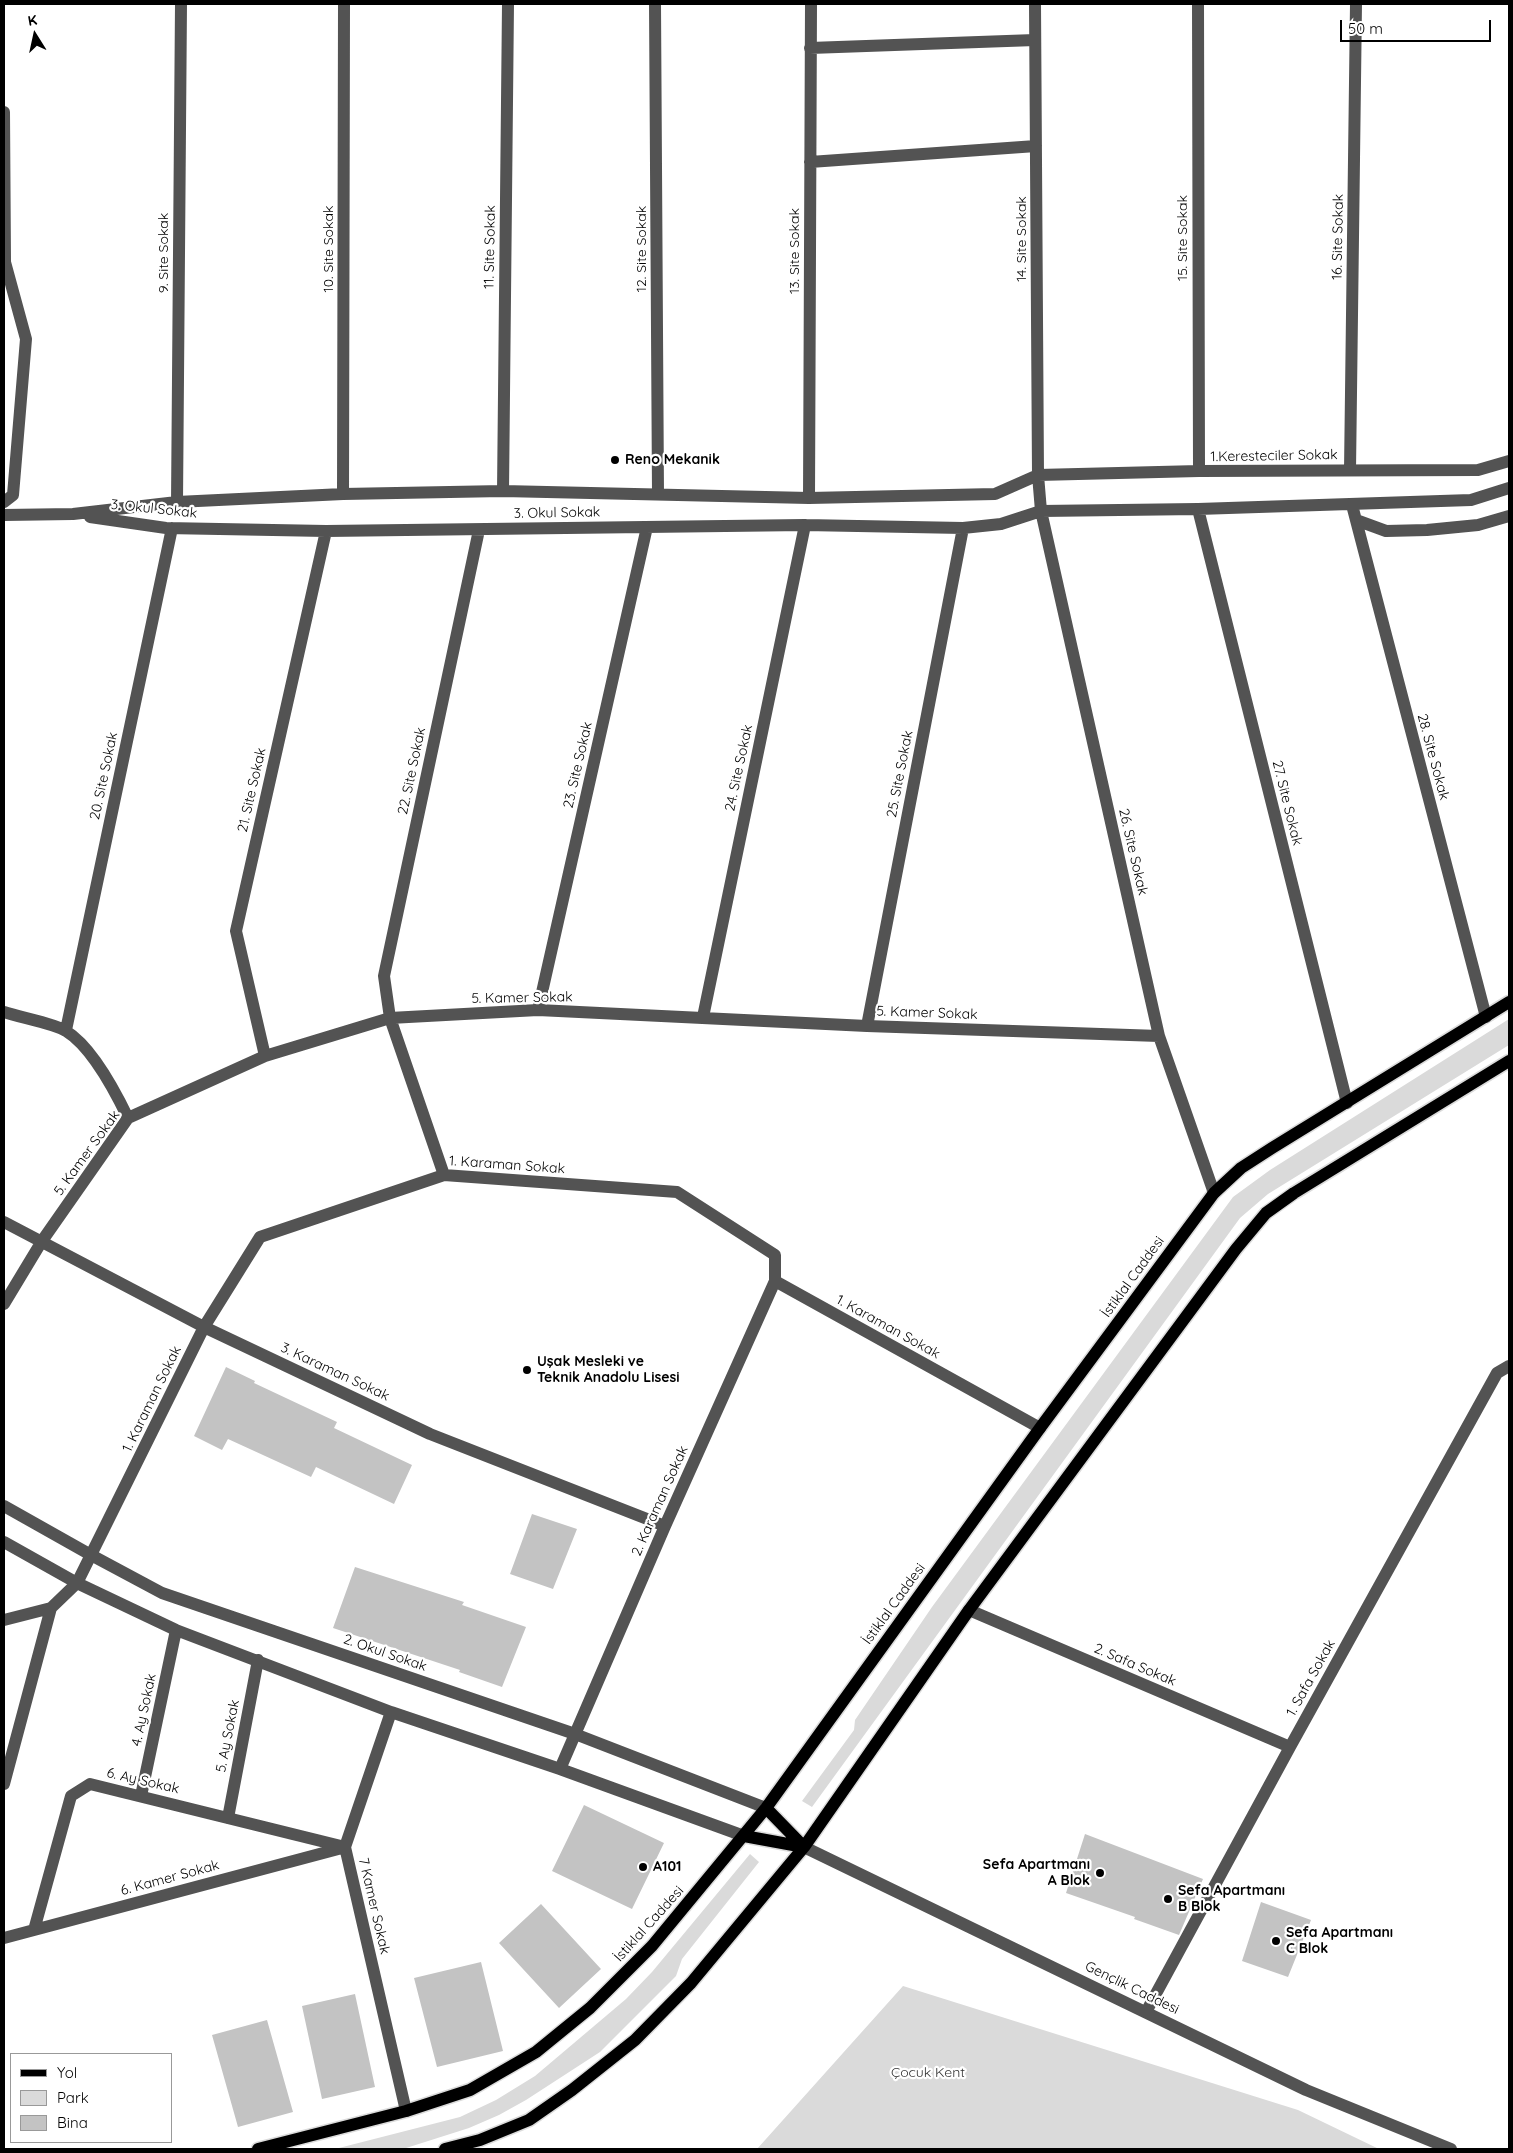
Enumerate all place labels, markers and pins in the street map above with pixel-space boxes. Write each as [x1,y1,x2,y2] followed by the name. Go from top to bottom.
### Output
[625,452,720,468] place label: Reno Mekanik
[609,454,621,466] marker: Reno Mekanik
[537,1354,680,1386] place label: Uşak Mesleki ve Teknik Anadolu Lisesi
[521,1364,533,1376] marker: Uşak Mesleki ve Teknik Anadolu Lisesi
[983,1857,1090,1890] place label: Sefa Apartmanı A Blok
[653,1859,681,1875] place label: A101
[637,1861,649,1873] marker: A101
[1094,1867,1106,1879] marker: Sefa Apartmanı A Blok
[1178,1883,1285,1915] place label: Sefa Apartmanı B Blok
[1162,1893,1174,1905] marker: Sefa Apartmanı B Blok
[1286,1925,1393,1958] place label: Sefa Apartmanı C Blok
[1270,1935,1282,1947] marker: Sefa Apartmanı C Blok

